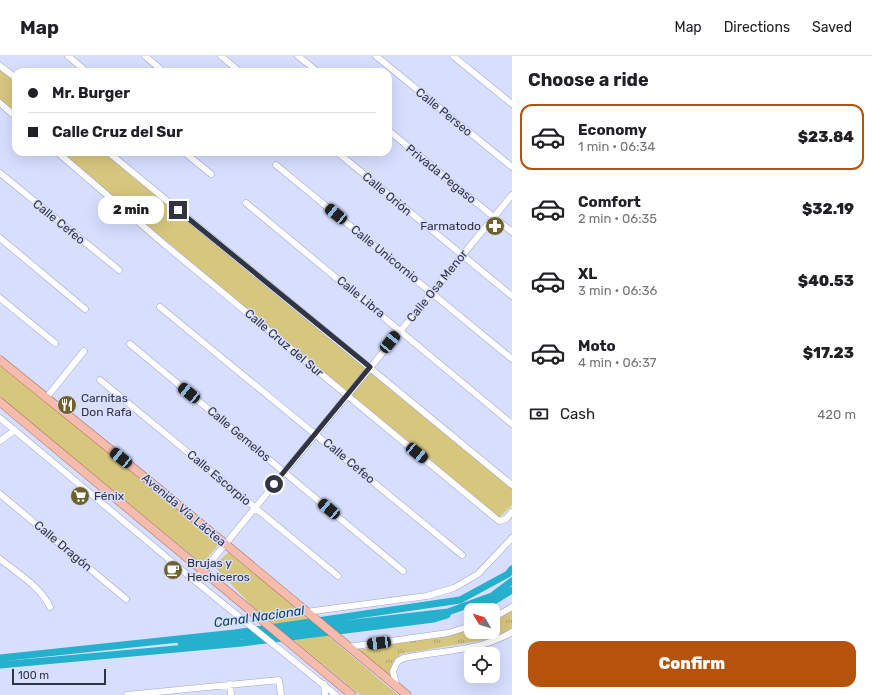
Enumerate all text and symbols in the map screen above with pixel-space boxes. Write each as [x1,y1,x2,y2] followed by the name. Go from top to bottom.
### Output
[20,16,59,39] text: Map
[675,19,702,36] text: Map
[724,19,790,36] text: Directions
[812,19,852,36] text: Saved
[528,69,649,91] text: Choose a ride
[52,84,130,102] text: Mr. Burger
[413,85,475,139] street label: Calle Perseo
[530,119,566,155] icon: car
[578,121,647,139] text: Economy
[52,123,183,141] text: Calle Cruz del Sur
[798,128,854,146] text: $23.84
[578,139,655,154] text: 1 min · 06:34
[403,141,479,207] street label: Privada Pegaso
[360,169,414,219] street label: Calle Orión
[530,191,566,227] icon: car
[578,193,641,211] text: Comfort
[98,196,164,224] callout: 2 min
[30,197,88,247] street label: Calle Cefeo
[802,200,854,218] text: $32.19
[169,201,187,219] route end
[113,202,149,217] text: 2 min
[323,202,349,226] car
[578,211,657,226] text: 2 min · 06:35
[484,215,506,237] pharmacy icon: Farmatodo
[420,219,481,233] place label: Farmatodo
[348,222,422,286] street label: Calle Unicornio
[404,247,471,325] street label: Calle Osa Menor
[530,263,566,299] icon: car
[578,265,597,283] text: XL
[798,272,854,290] text: $40.53
[334,273,388,321] street label: Calle Libra
[578,283,657,298] text: 3 min · 06:36
[242,306,326,380] street label: Calle Cruz del Sur
[378,329,402,355] car
[530,335,566,371] icon: car
[578,337,616,355] text: Moto
[803,344,854,362] text: $17.23
[578,355,656,370] text: 4 min · 06:37
[176,381,202,405] car
[81,391,132,419] place label: Carnitas Don Rafa
[56,394,78,416] restaurant icon: Carnitas Don Rafa
[204,403,274,465] street label: Calle Gemelos
[528,403,550,425] icon: cash
[560,405,595,423] text: Cash
[817,407,856,422] text: 420 m
[320,435,378,487] street label: Calle Cefeo
[404,441,430,465] car
[108,446,134,470] car
[184,447,254,509] street label: Calle Escorpio
[139,471,229,549] street label: Avenida Vía Láctea
[265,475,283,493] route start
[69,485,91,507] supermarket icon: Fénix
[94,489,125,503] place label: Fénix
[316,497,342,521] car
[31,518,95,574] street label: Calle Dragón
[187,556,250,584] place label: Brujas y Hechiceros
[162,559,184,581] cafe icon: Brujas y Hechiceros
[213,603,306,630] water label: Canal Nacional
[464,603,500,639] north arrow
[464,603,500,683] map controls
[366,636,392,650] car
[528,641,856,687] button: Confirm
[464,647,500,683] button: locate
[12,667,106,686] scale bar
[18,669,49,682] text: 100 m

